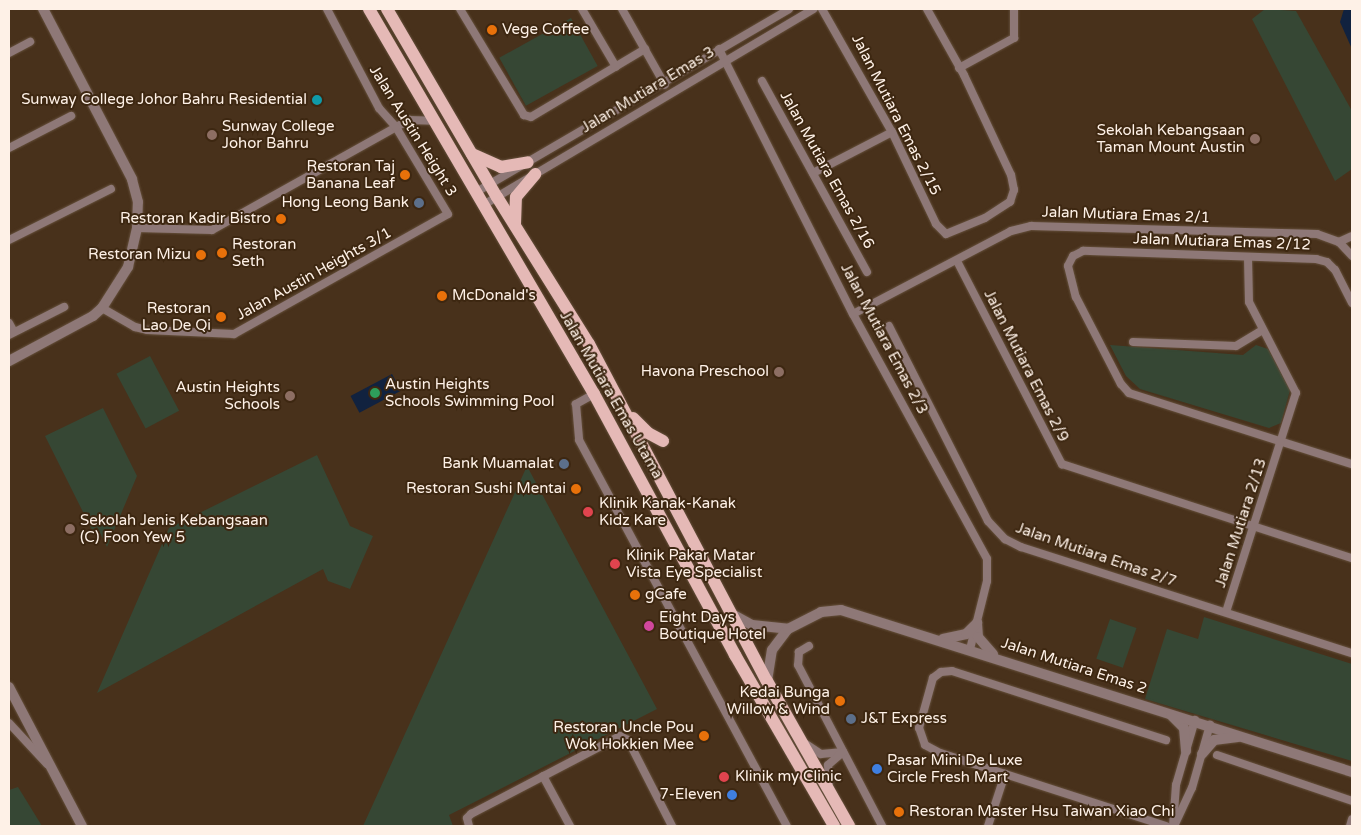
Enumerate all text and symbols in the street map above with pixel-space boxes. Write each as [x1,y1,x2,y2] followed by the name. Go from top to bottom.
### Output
[502,21,589,39] place label: Vege Coffee
[486,24,498,36] marker: Vege Coffee
[848,32,944,198] street label: Jalan Mutiara Emas 2/15
[578,43,718,137] street label: Jalan Mutiara Emas 3
[365,62,461,200] street label: Jalan Austin Height 3
[776,88,878,252] street label: Jalan Mutiara Emas 2/16
[21,91,307,109] place label: Sunway College Johor Bahru Residential
[311,94,323,106] marker: Sunway College Johor Bahru Residential
[222,117,334,152] place label: Sunway College Johor Bahru
[1096,121,1245,156] place label: Sekolah Kebangsaan Taman Mount Austin
[206,129,218,141] marker: Sunway College Johor Bahru
[1249,133,1261,145] marker: Sekolah Kebangsaan Taman Mount Austin
[306,157,395,192] place label: Restoran Taj Banana Leaf
[399,169,411,181] marker: Restoran Taj Banana Leaf
[281,194,409,212] place label: Hong Leong Bank
[413,197,425,209] marker: Hong Leong Bank
[1042,203,1210,227] street label: Jalan Mutiara Emas 2/1
[120,210,271,228] place label: Restoran Kadir Bistro
[275,213,287,225] marker: Restoran Kadir Bistro
[233,224,395,324] street label: Jalan Austin Heights 3/1
[1133,230,1311,254] street label: Jalan Mutiara Emas 2/12
[232,235,296,270] place label: Restoran Seth
[88,246,191,264] place label: Restoran Mizu
[216,247,228,259] marker: Restoran Seth
[195,249,207,261] marker: Restoran Mizu
[837,260,931,418] street label: Jalan Mutiara Emas 2/3
[452,287,536,305] place label: McDonald's
[980,287,1072,445] street label: Jalan Mutiara Emas 2/9
[436,290,448,302] marker: McDonald's
[142,299,211,334] place label: Restoran Lao De Qi
[556,308,666,482] street label: Jalan Mutiara Emas Utama
[215,311,227,323] marker: Restoran Lao De Qi
[641,363,769,381] place label: Havona Preschool
[773,366,785,378] marker: Havona Preschool
[385,375,554,410] place label: Austin Heights Schools Swimming Pool
[176,378,280,413] place label: Austin Heights Schools
[369,387,381,399] marker: Austin Heights Schools Swimming Pool
[284,390,296,402] marker: Austin Heights Schools
[442,455,554,473] place label: Bank Muamalat
[1212,456,1270,590] street label: Jalan Mutiara 2/13
[558,458,570,470] marker: Bank Muamalat
[406,480,566,498] place label: Restoran Sushi Mentai
[570,483,582,495] marker: Restoran Sushi Mentai
[599,494,736,529] place label: Klinik Kanak-Kanak Kidz Kare
[581,505,595,519] marker: Klinik Kanak-Kanak Kidz Kare
[80,511,268,546] place label: Sekolah Jenis Kebangsaan (C) Foon Yew 5
[1013,519,1179,591] street label: Jalan Mutiara Emas 2/7
[64,523,76,535] marker: Sekolah Jenis Kebangsaan (C) Foon Yew 5
[626,546,762,581] place label: Klinik Pakar Matar Vista Eye Specialist
[608,557,622,571] marker: Klinik Pakar Matar Vista Eye Specialist
[645,586,687,604] place label: gCafe
[629,589,641,601] marker: gCafe
[659,608,766,643] place label: Eight Days Boutique Hotel
[643,620,655,632] marker: Eight Days Boutique Hotel
[999,634,1149,698] street label: Jalan Mutiara Emas 2
[727,683,830,718] place label: Kedai Bunga Willow & Wind
[834,695,846,707] marker: Kedai Bunga Willow & Wind
[861,710,947,728] place label: J&T Express
[845,713,857,725] marker: J&T Express
[553,718,694,753] place label: Restoran Uncle Pou Wok Hokkien Mee
[698,730,710,742] marker: Restoran Uncle Pou Wok Hokkien Mee
[887,751,1023,786] place label: Pasar Mini De Luxe Circle Fresh Mart
[871,763,883,775] marker: Pasar Mini De Luxe Circle Fresh Mart
[735,768,842,786] place label: Klinik my Clinic
[717,770,731,784] marker: Klinik my Clinic
[660,786,722,804] place label: 7-Eleven
[726,789,738,801] marker: 7-Eleven
[909,803,1174,821] place label: Restoran Master Hsu Taiwan Xiao Chi
[893,806,905,818] marker: Restoran Master Hsu Taiwan Xiao Chi

